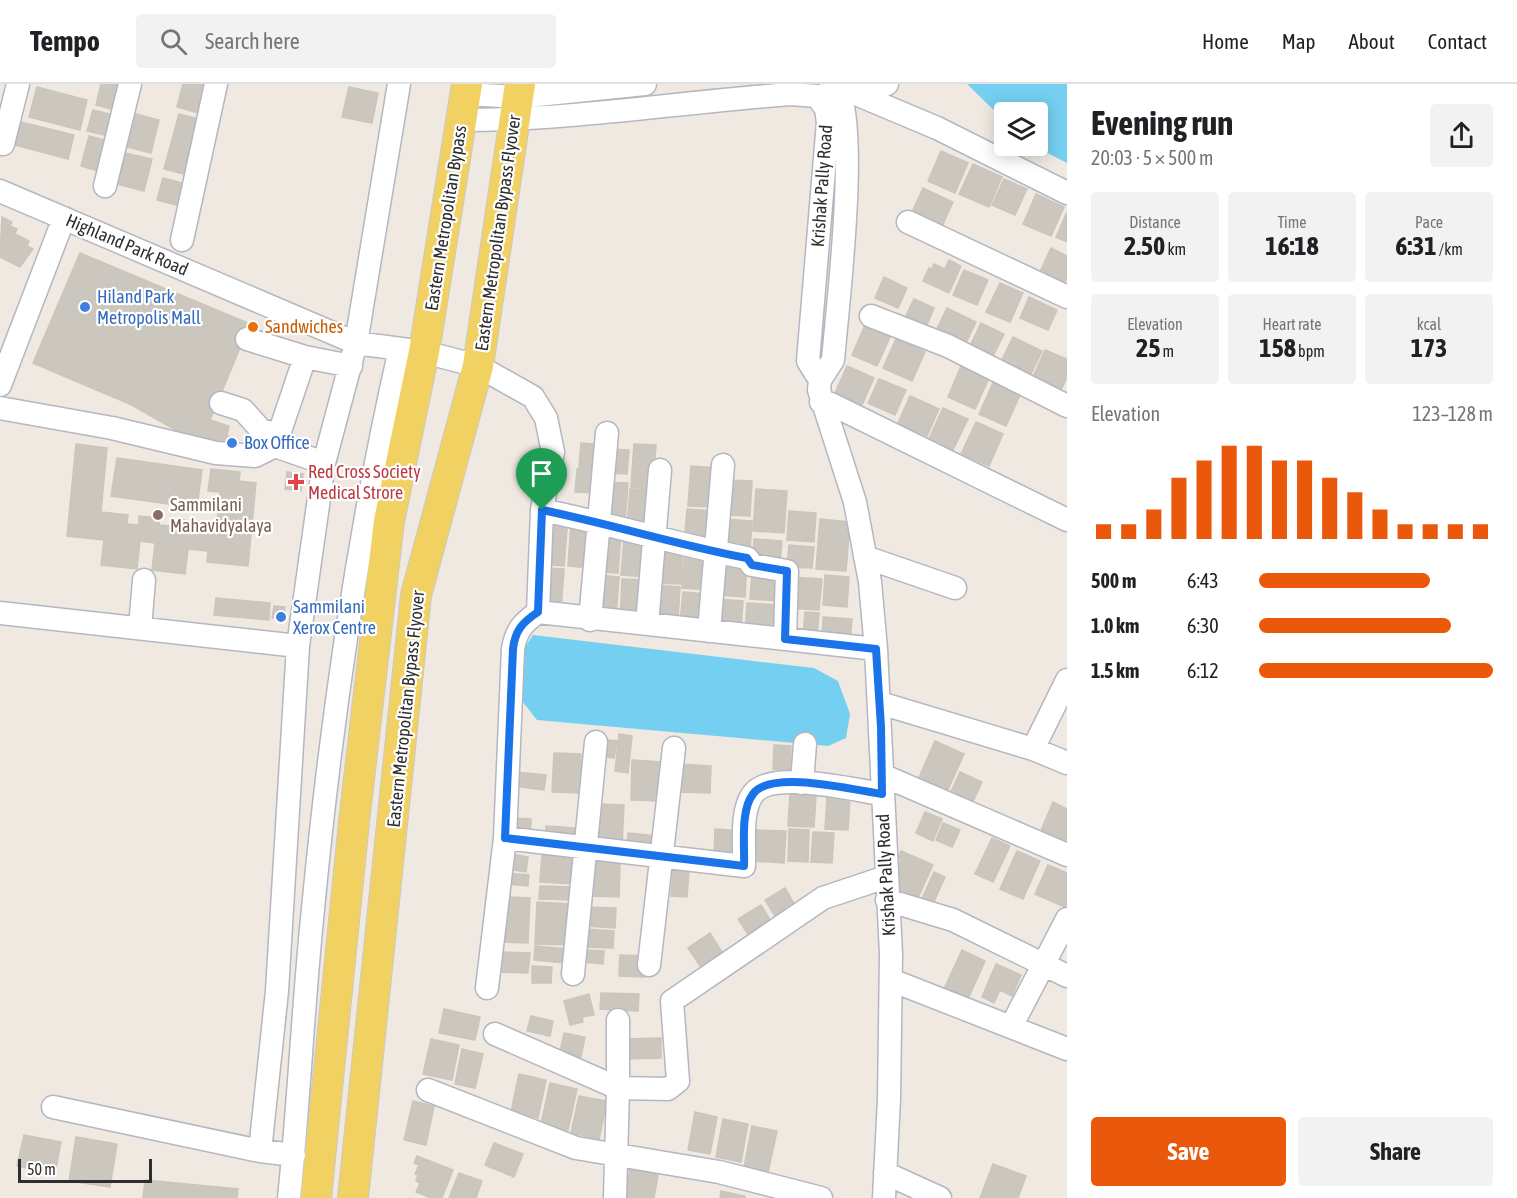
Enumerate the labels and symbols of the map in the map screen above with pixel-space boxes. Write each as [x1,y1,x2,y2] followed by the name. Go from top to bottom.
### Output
[471,113,525,352] street label: Eastern Metropolitan Bypass Flyover
[420,124,471,312] street label: Eastern Metropolitan Bypass
[807,124,836,248] street label: Krishak Pally Road
[63,209,192,280] street label: Highland Park Road
[97,286,201,328] place label: Hiland Park Metropolis Mall
[78,300,92,314] marker: Hiland Park Metropolis Mall
[265,316,343,337] place label: Sandwiches
[246,320,260,334] marker: Sandwiches
[244,432,310,453] place label: Box Office
[225,436,239,450] marker: Box Office
[516,448,567,510] pin
[308,461,421,503] place label: Red Cross Society Medical Strore
[289,475,303,489] marker: Red Cross Society Medical Strore
[170,494,272,536] place label: Sammilani Mahavidyalaya
[151,508,165,522] marker: Sammilani Mahavidyalaya
[383,589,428,828] street label: Eastern Metropolitan Bypass Flyover
[293,596,376,638] place label: Sammilani Xerox Centre
[274,610,288,624] marker: Sammilani Xerox Centre
[872,813,899,937] street label: Krishak Pally Road
[18,1156,152,1184] scale bar

